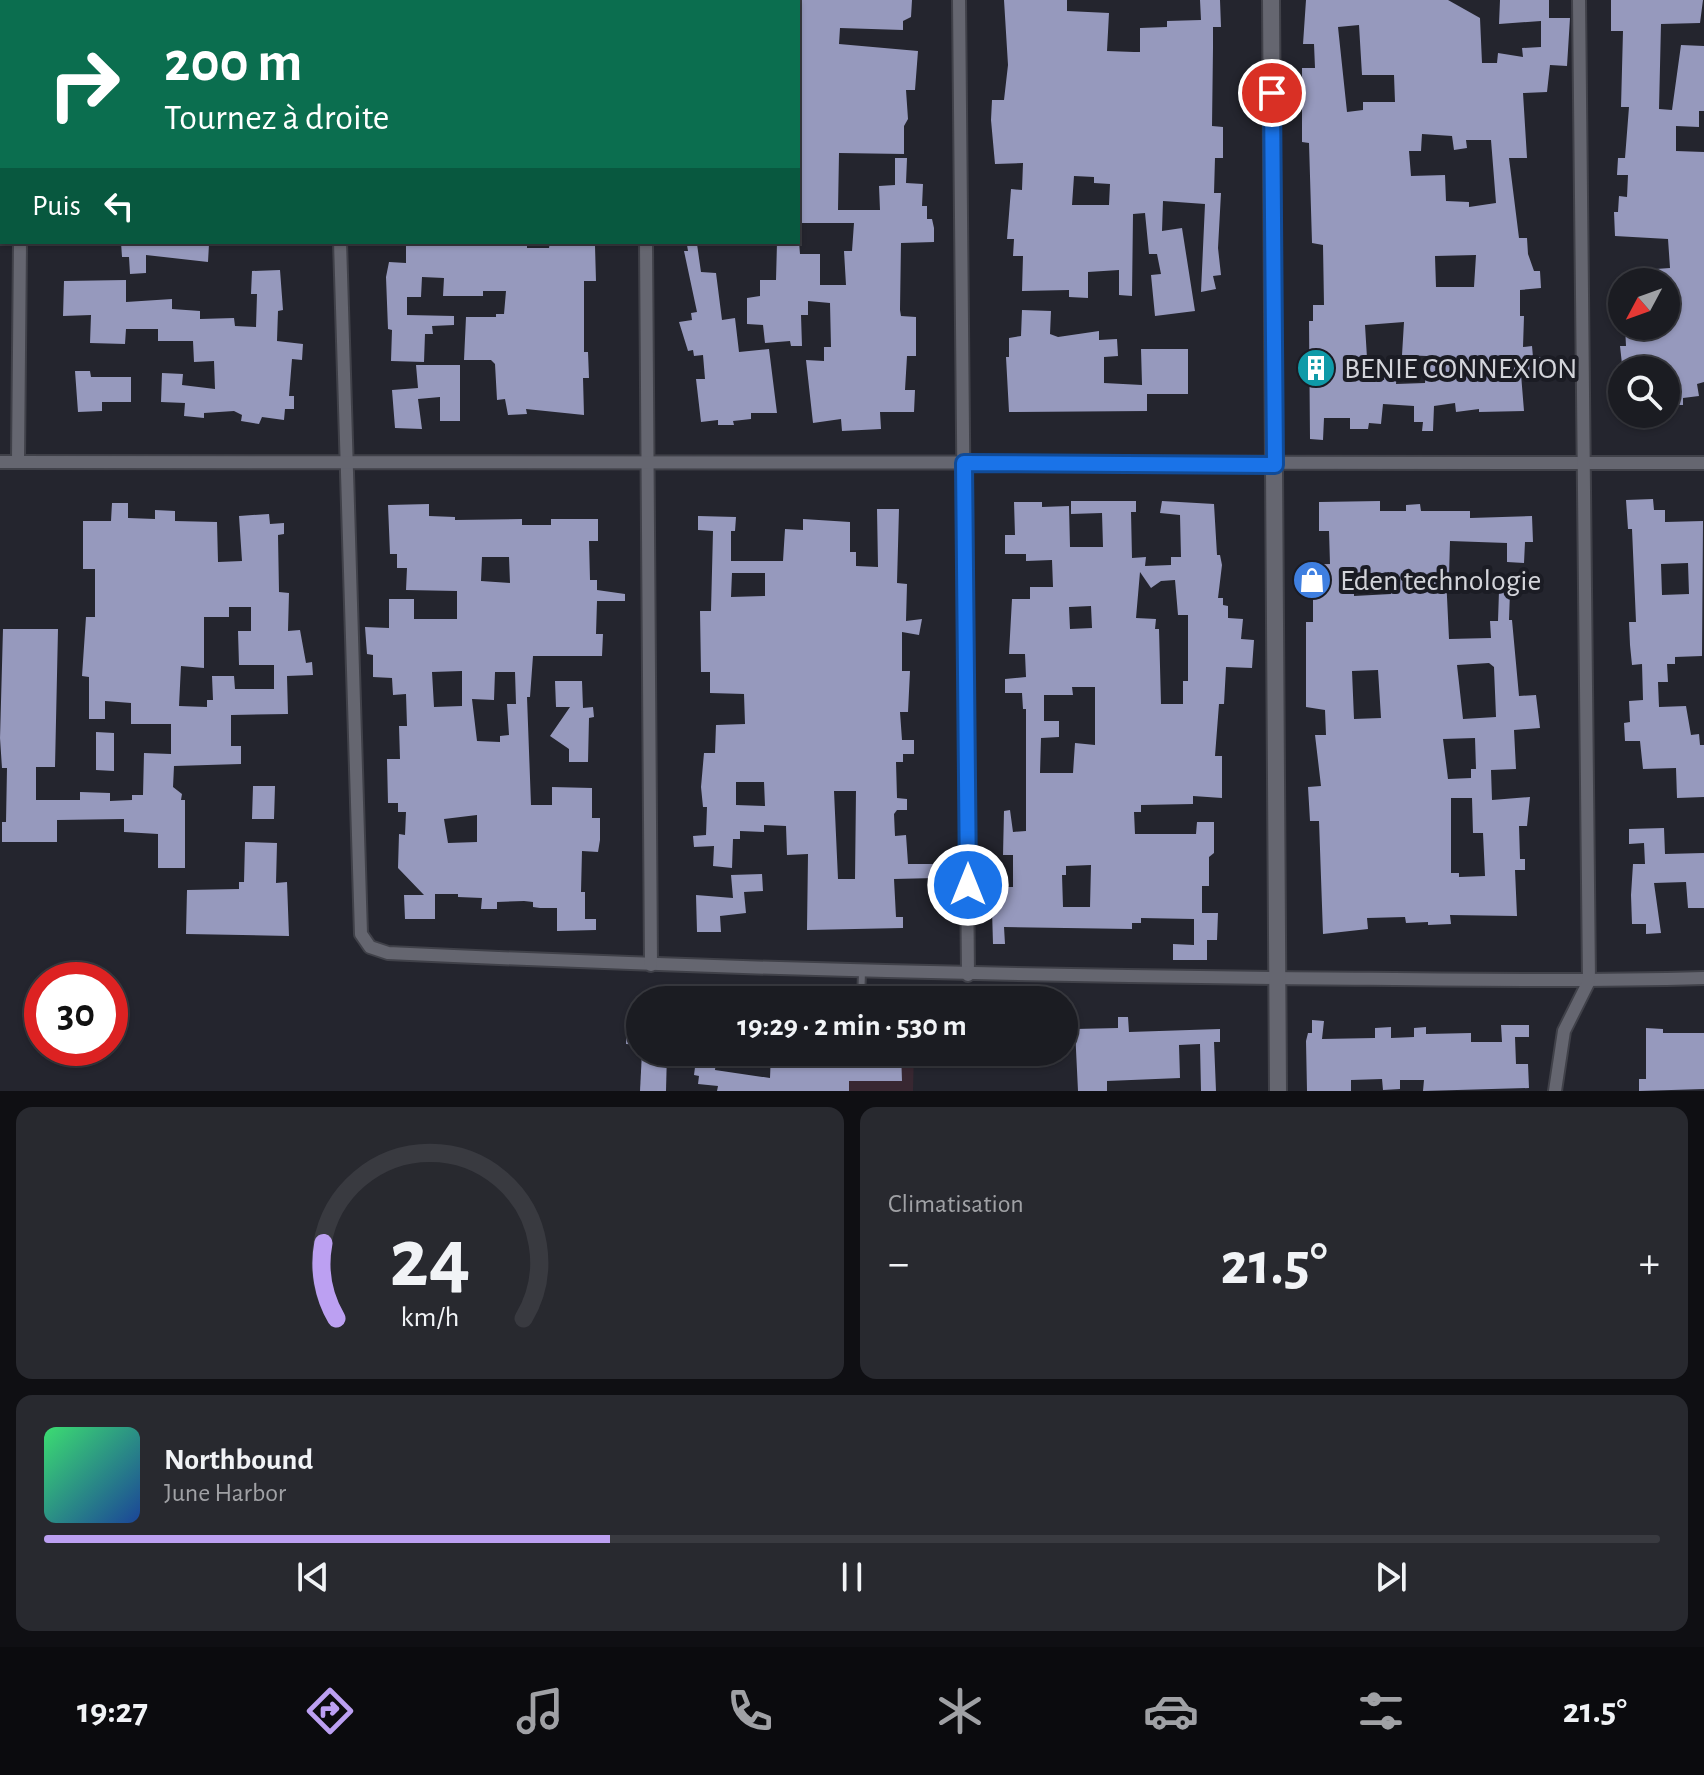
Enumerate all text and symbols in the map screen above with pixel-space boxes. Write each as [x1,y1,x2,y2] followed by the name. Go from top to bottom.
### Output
[32,32,136,136] icon: right
[164,35,302,91] text: 200 m
[1238,59,1306,127] pin
[1250,71,1294,115] icon: arrive
[164,100,389,136] text: Tournez à droite
[97,184,141,228] icon: left
[32,191,81,221] text: Puis
[1608,268,1680,340] north arrow
[1608,268,1680,428] map controls
[1295,347,1337,389] building icon: BENIE CONNEXION
[1344,354,1577,384] place label: BENIE CONNEXION
[1608,356,1680,428] button: search
[1291,559,1333,601] shop icon: Eden technologie
[1340,566,1541,596] place label: Eden technologie
[926,843,1010,927] position arrow
[24,962,128,1066] speed limit sign: 30
[737,1011,967,1041] text: 19:29 · 2 min · 530 m
[888,1191,1024,1217] text: Climatisation
[389,1218,471,1302] text: 24
[1220,1235,1328,1295] text: 21.5°
[888,1242,909,1286] text: −
[1639,1242,1660,1286] text: +
[401,1303,459,1332] text: km/h
[164,1445,313,1475] text: Northbound
[164,1480,286,1506] text: June Harbor
[291,1555,335,1599] icon: previous
[830,1555,874,1599] icon: pause
[1369,1555,1413,1599] icon: next
[302,1683,358,1739] icon: directions
[512,1683,568,1739] icon: music
[722,1683,778,1739] icon: phone
[932,1683,988,1739] icon: climate
[1143,1683,1199,1739] icon: car
[1353,1683,1409,1739] icon: filters
[77,1693,148,1729] text: 19:27
[1563,1693,1627,1729] text: 21.5°

